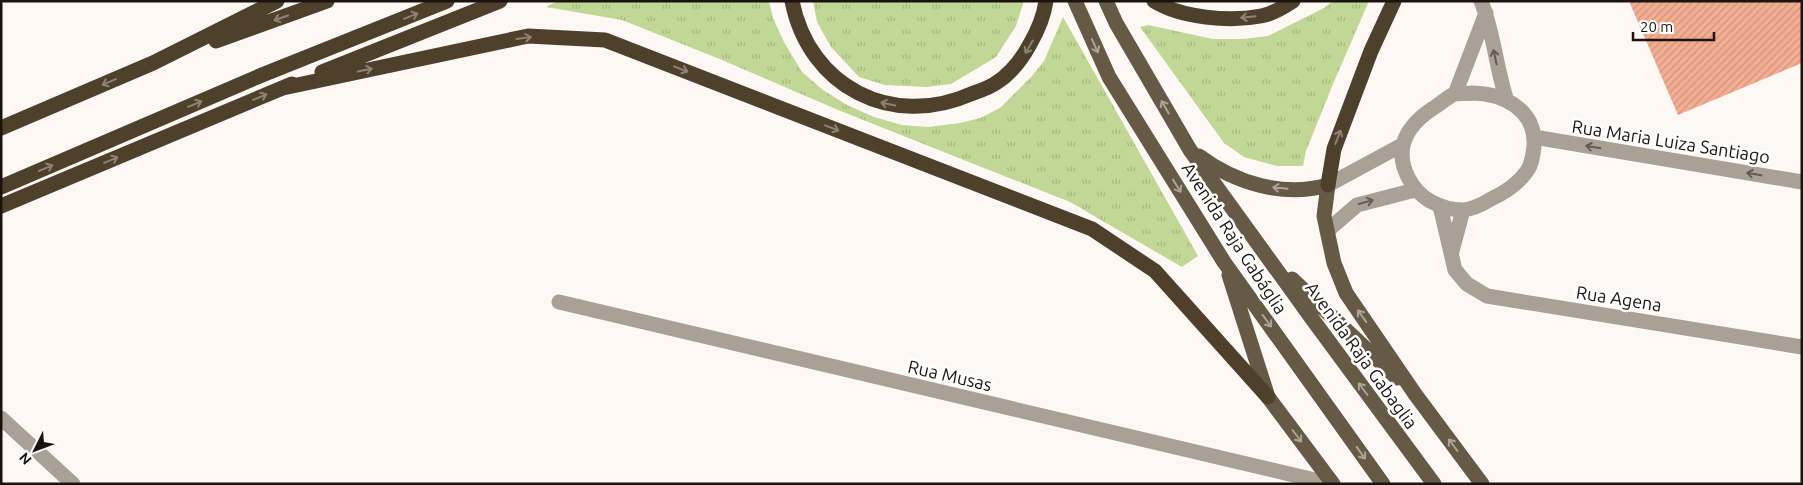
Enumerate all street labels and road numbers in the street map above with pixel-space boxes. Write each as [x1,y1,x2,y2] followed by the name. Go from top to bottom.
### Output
[1571,115,1771,167] street label: Rua Maria Luiza Santiago
[1179,159,1291,317] street label: Avenida Raja Gabáglia
[1302,278,1422,432] street label: Avenida Raja Gabaglia
[1575,281,1663,315] street label: Rua Agena
[906,356,994,394] street label: Rua Musas

